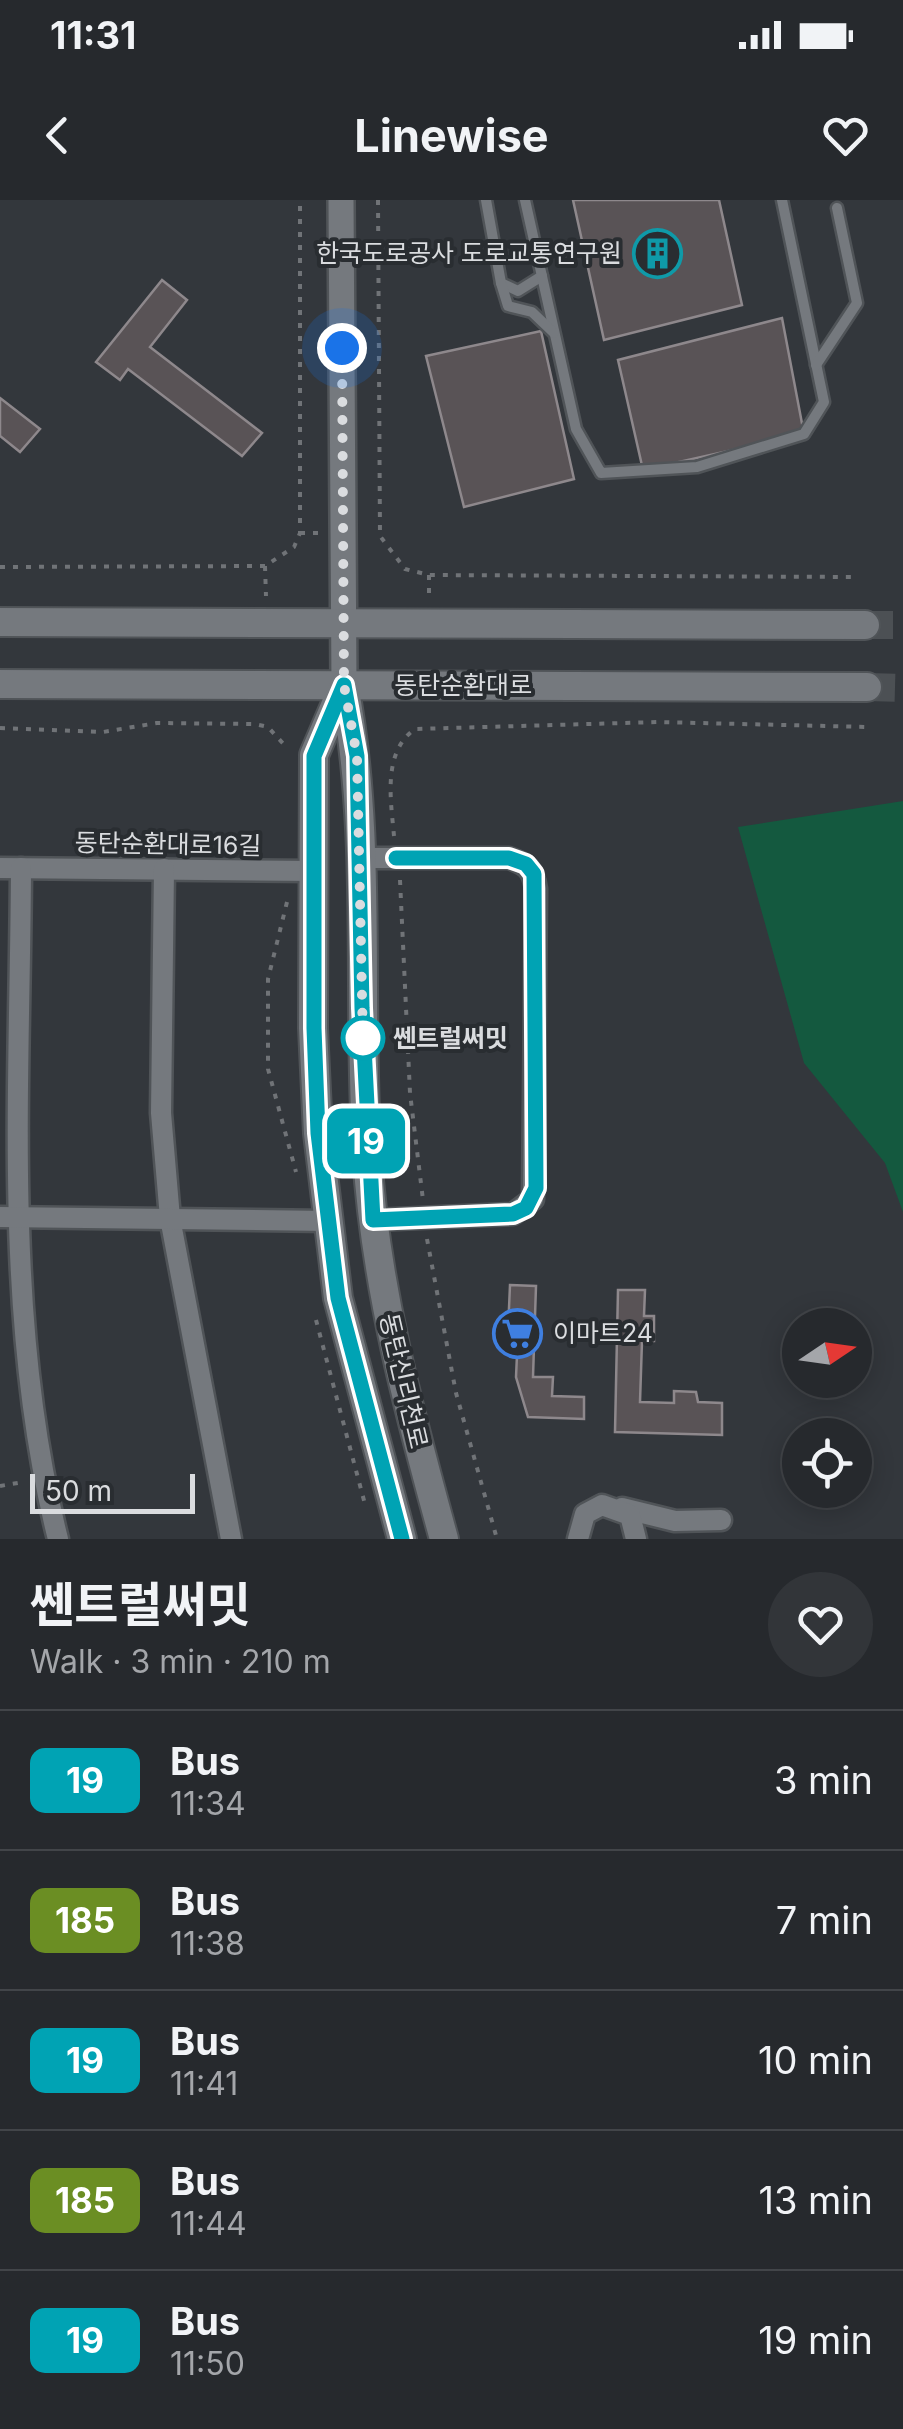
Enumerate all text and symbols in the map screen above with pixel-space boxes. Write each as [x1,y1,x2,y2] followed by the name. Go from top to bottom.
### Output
[50,12,136,58] text: 11:31
[30,108,85,163] icon: back
[354,108,549,163] text: Linewise
[818,108,873,163] icon: heart
[631,227,683,279] building icon: 한국도로공사 도로교통연구원
[316,238,622,268] place label: 한국도로공사 도로교통연구원
[317,323,367,373] your location
[394,670,532,700] street label: 동탄순환대로
[74,827,262,861] street label: 동탄순환대로16길
[342,1017,384,1059] marker: 쎈트럴써밋
[393,1023,508,1053] place label: 쎈트럴써밋
[321,1108,411,1174] line badge: 19
[347,1120,385,1162] text: 19
[492,1307,544,1359] supermarket icon: 이마트24
[782,1308,872,1398] north arrow
[782,1308,872,1508] map controls
[374,1310,434,1452] street label: 동탄신리천로
[553,1318,653,1348] place label: 이마트24
[782,1418,872,1508] button: locate
[30,1469,195,1514] scale bar
[45,1474,112,1508] text: 50 m
[768,1572,873,1677] button: heart
[30,1575,251,1634] text: 쎈트럴써밋
[30,1642,331,1681] text: Walk · 3 min · 210 m
[170,1738,240,1784] text: Bus
[774,1757,873,1803] text: 3 min
[66,1759,104,1801] text: 19
[170,1784,246,1823] text: 11:34
[170,1878,240,1924] text: Bus
[776,1897,873,1943] text: 7 min
[55,1899,115,1941] text: 185
[170,1924,245,1963] text: 11:38
[170,2018,240,2064] text: Bus
[758,2037,873,2083] text: 10 min
[66,2039,104,2081] text: 19
[170,2064,238,2103] text: 11:41
[170,2158,240,2204] text: Bus
[758,2177,873,2223] text: 13 min
[55,2179,115,2221] text: 185
[170,2204,247,2243] text: 11:44
[170,2298,240,2344] text: Bus
[758,2317,873,2363] text: 19 min
[66,2319,104,2361] text: 19
[170,2344,245,2383] text: 11:50

